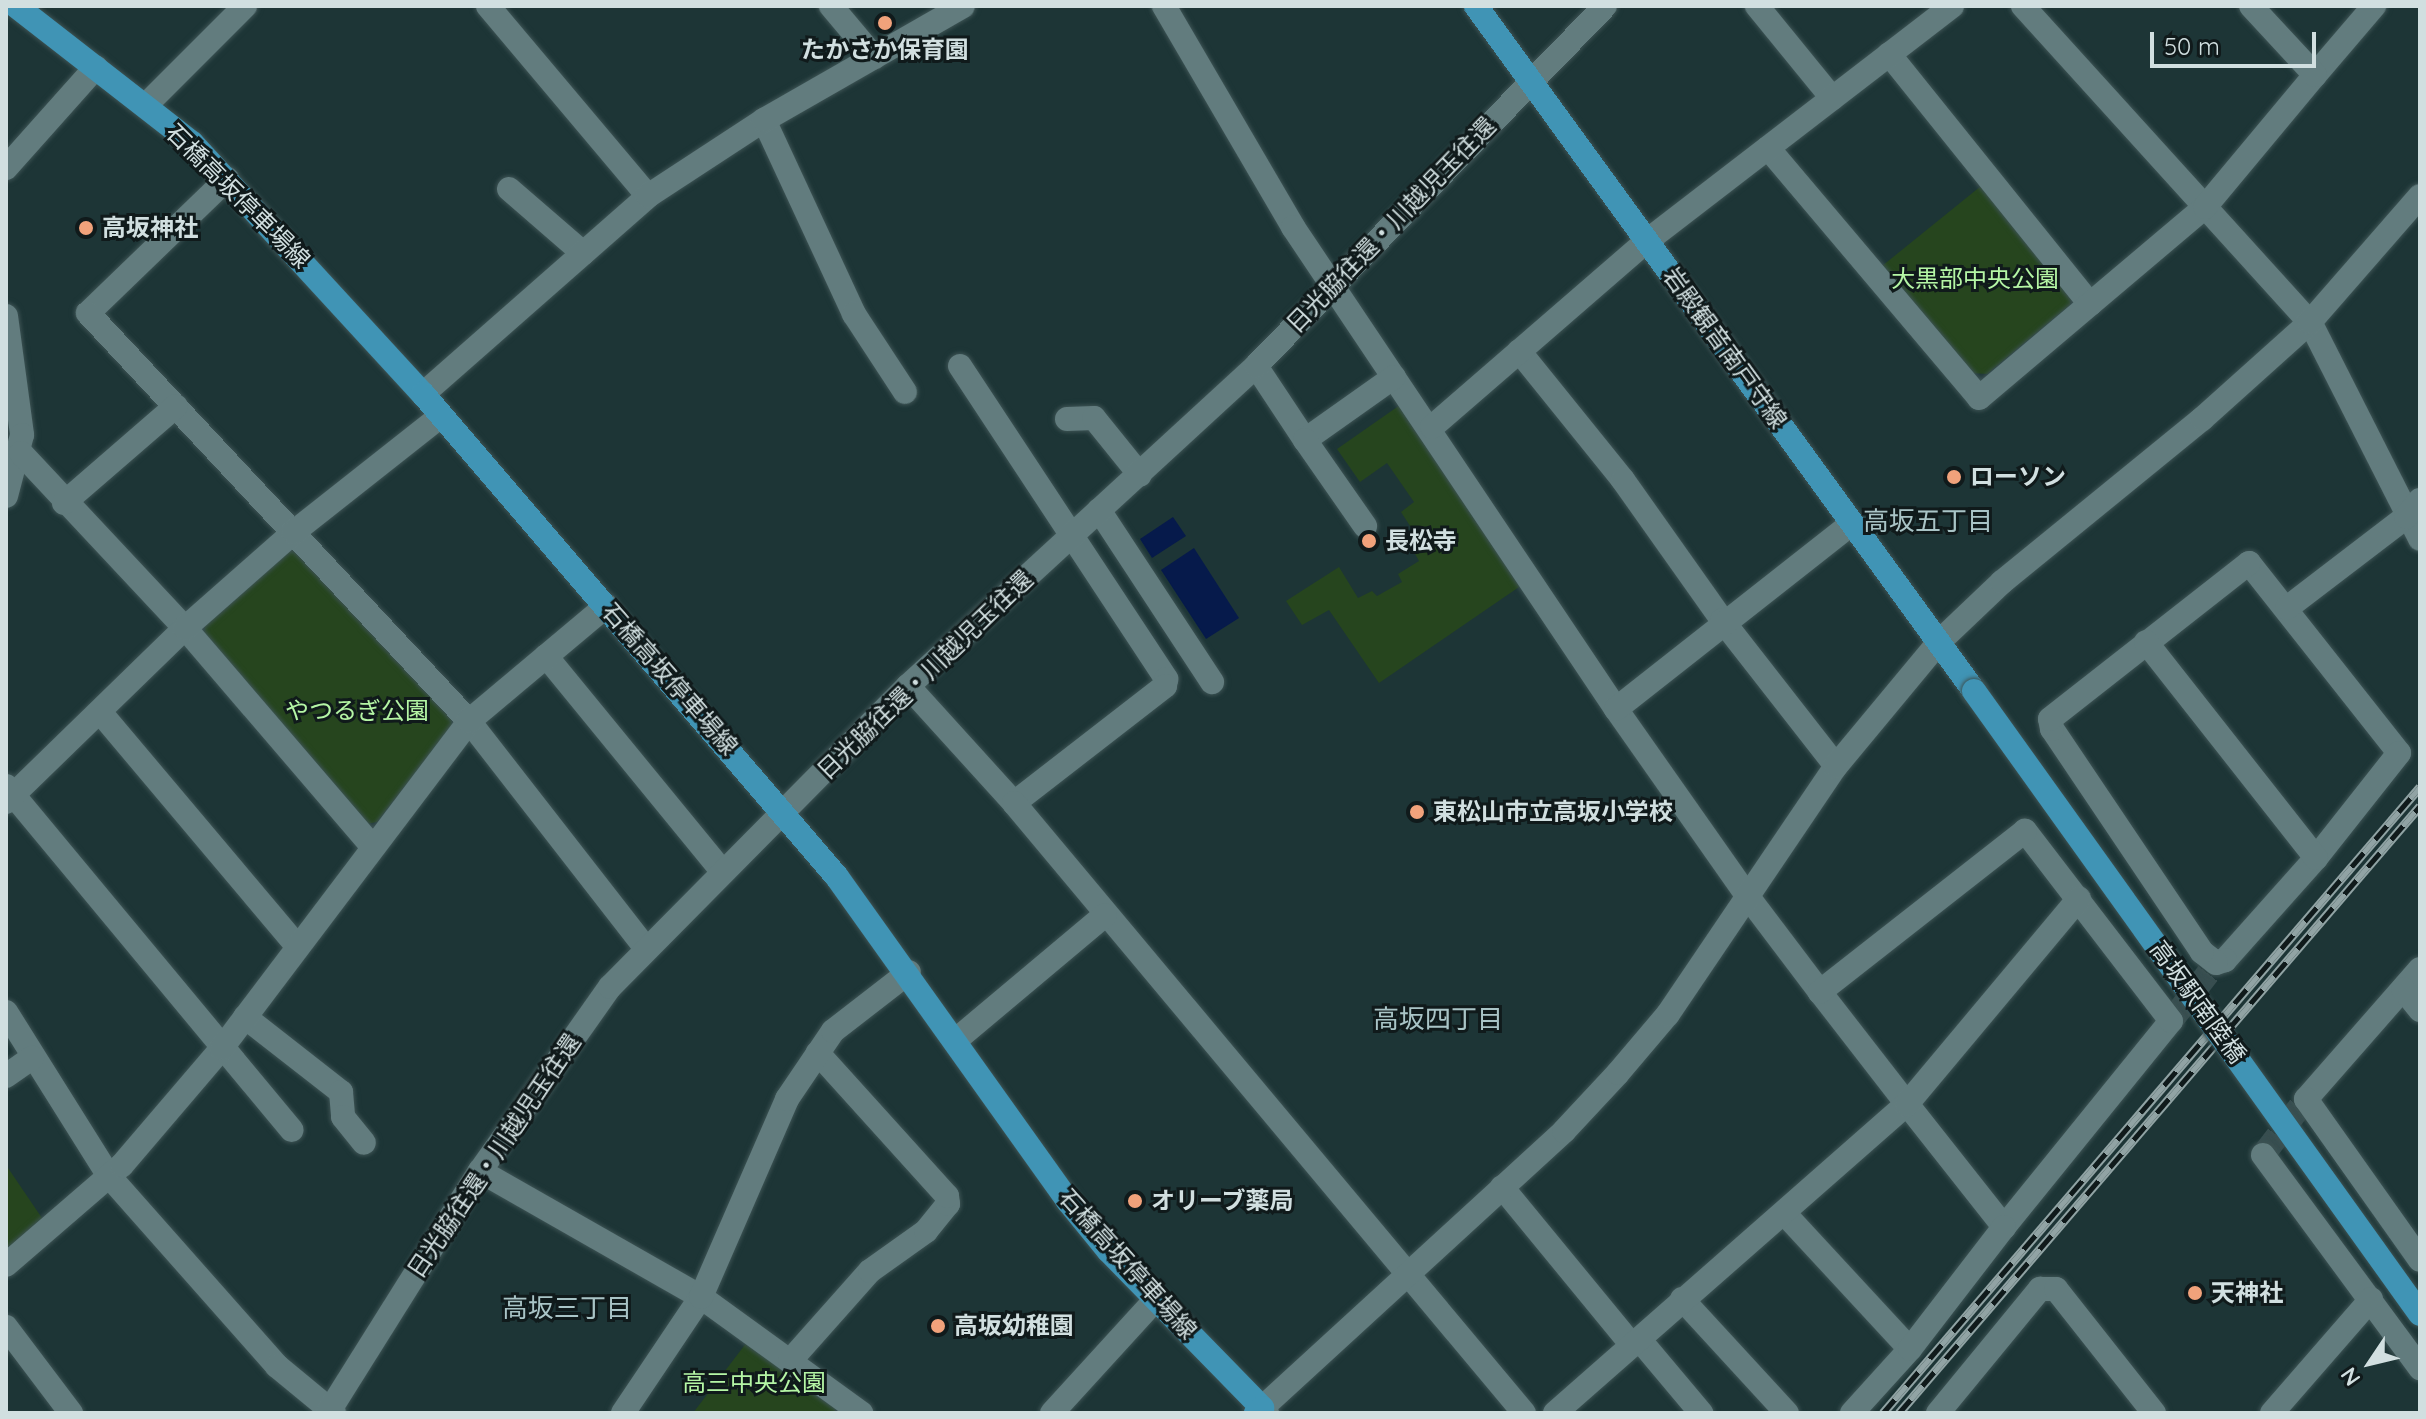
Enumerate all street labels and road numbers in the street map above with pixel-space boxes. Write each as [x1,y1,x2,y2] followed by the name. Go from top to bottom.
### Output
[1281,111,1501,339] street label: 日光脇往還・川越児玉往還
[160,118,316,274] street label: 石橋高坂停車場線
[1657,262,1793,434] street label: 岩殿観音南戸守線
[811,565,1039,785] street label: 日光脇往還・川越児玉往還
[596,597,744,761] street label: 石橋高坂停車場線
[2144,935,2252,1069] street label: 高坂駅南陸橋
[402,1029,586,1283] street label: 日光脇往還・川越児玉往還
[1053,1183,1203,1345] street label: 石橋高坂停車場線

